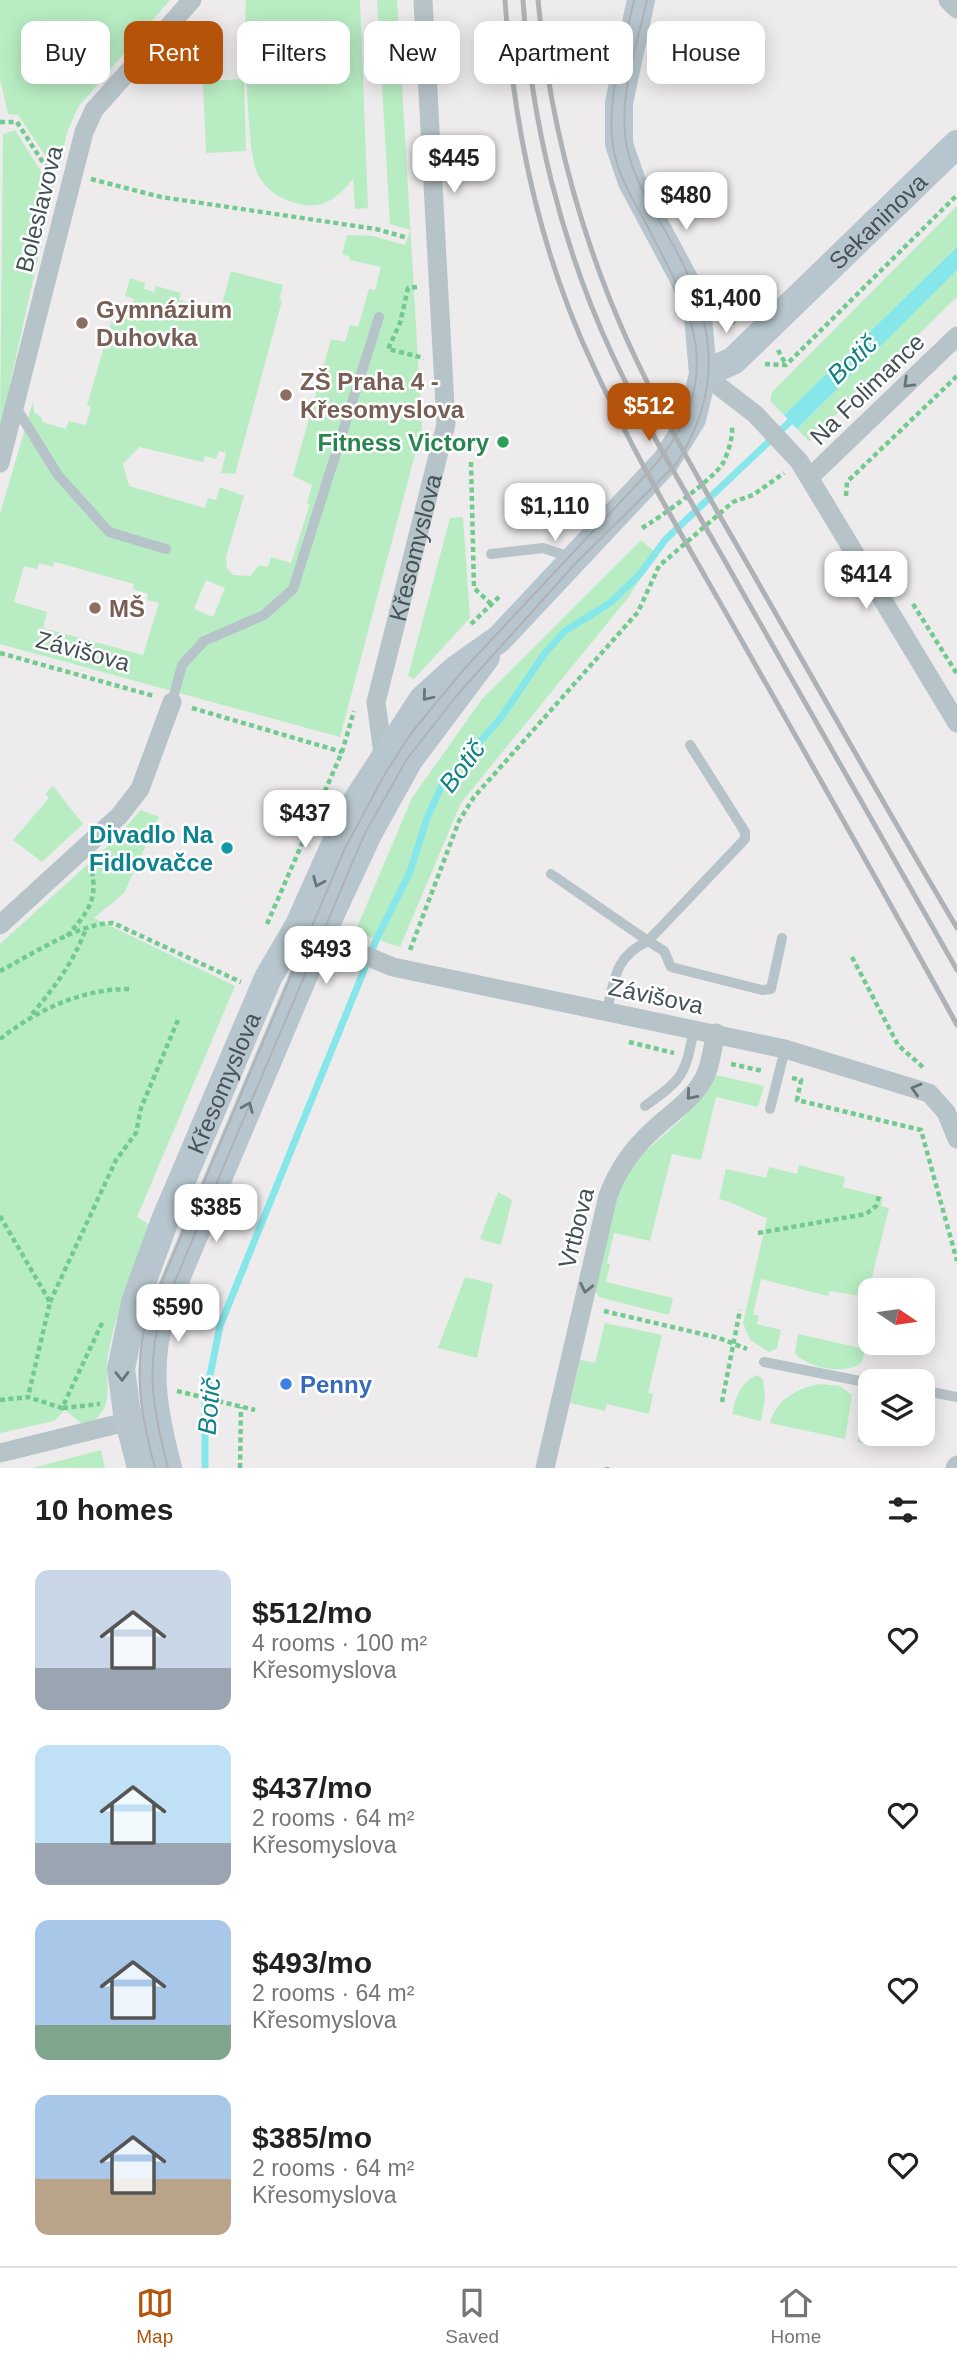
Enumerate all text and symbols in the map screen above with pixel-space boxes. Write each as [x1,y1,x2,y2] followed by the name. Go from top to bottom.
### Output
[21,21,110,84] chip: Buy
[124,21,223,84] chip: Rent
[237,21,350,84] chip: Filters
[364,21,460,84] chip: New
[474,21,633,84] chip: Apartment
[647,21,765,84] chip: House
[413,136,495,195] pin: $445
[10,142,68,275] street label: Boleslavova
[428,145,480,171] text: $445
[823,167,933,274] street label: Sekaninova
[645,173,727,232] pin: $480
[660,182,712,208] text: $480
[669,276,783,335] pin: $1,400
[691,285,761,311] text: $1,400
[96,296,232,351] place label: Gymnázium Duhovka
[74,315,90,331] marker: Gymnázium Duhovka
[804,328,930,450] street label: Na Folimance
[821,328,883,390] water label: Botič
[300,368,465,423] place label: ZŠ Praha 4 - Křesomyslova
[903,375,916,388] one-way arrow
[608,384,690,443] pin: $512
[278,387,294,403] marker: ZŠ Praha 4 - Křesomyslova
[623,393,675,419] text: $512
[317,429,490,456] place label: Fitness Victory
[495,434,511,450] marker: Fitness Victory
[383,470,447,624] street label: Křesomyslova
[498,484,612,543] pin: $1,110
[520,493,590,519] text: $1,110
[825,552,907,611] pin: $414
[840,561,892,587] text: $414
[109,595,145,622] place label: MŠ
[87,600,103,616] marker: MŠ
[33,626,133,677] street label: Závišova
[423,688,435,701] one-way arrow
[433,734,491,798] water label: Botič
[264,790,346,850] pin: $437
[279,800,331,826] text: $437
[89,821,214,876] place label: Divadlo Na Fidlovačce
[219,840,235,856] marker: Divadlo Na Fidlovačce
[312,875,326,887] one-way arrow
[285,926,367,986] pin: $493
[300,936,352,962] text: $493
[606,973,706,1019] street label: Závišova
[181,1008,266,1157] street label: Křesomyslova
[910,1083,922,1098] one-way arrow
[687,1087,699,1100] one-way arrow
[240,1102,254,1114] one-way arrow
[175,1184,257,1244] pin: $385
[553,1184,599,1271] street label: Vrtbova
[190,1194,242,1220] text: $385
[858,1278,934,1354] north arrow
[858,1278,935,1446] map controls
[580,1282,595,1294] one-way arrow
[137,1284,219,1344] pin: $590
[152,1294,204,1320] text: $590
[858,1369,935,1446] button: layers
[300,1371,373,1398] place label: Penny
[114,1372,130,1382] one-way arrow
[192,1376,226,1436] water label: Botič
[278,1376,294,1392] marker: Penny
[884,1491,922,1529] icon: filters
[35,1493,173,1526] text: 10 homes
[252,1596,372,1629] text: $512/mo
[91,1598,175,1682] icon: home
[884,1621,922,1659] icon: heart
[252,1630,427,1656] text: 4 rooms · 100 m²
[252,1657,396,1683] text: Křesomyslova
[252,1771,372,1804] text: $437/mo
[91,1773,175,1857] icon: home
[884,1796,922,1834] icon: heart
[252,1805,414,1831] text: 2 rooms · 64 m²
[252,1832,396,1858] text: Křesomyslova
[252,1946,372,1979] text: $493/mo
[91,1948,175,2032] icon: home
[884,1971,922,2009] icon: heart
[252,1980,414,2006] text: 2 rooms · 64 m²
[252,2007,396,2033] text: Křesomyslova
[252,2121,372,2154] text: $385/mo
[91,2123,175,2207] icon: home
[884,2146,922,2184] icon: heart
[252,2155,414,2181] text: 2 rooms · 64 m²
[252,2182,396,2208] text: Křesomyslova
[136,2284,174,2348] tab: Map
[445,2284,499,2348] tab: Saved
[771,2284,821,2348] tab: Home

